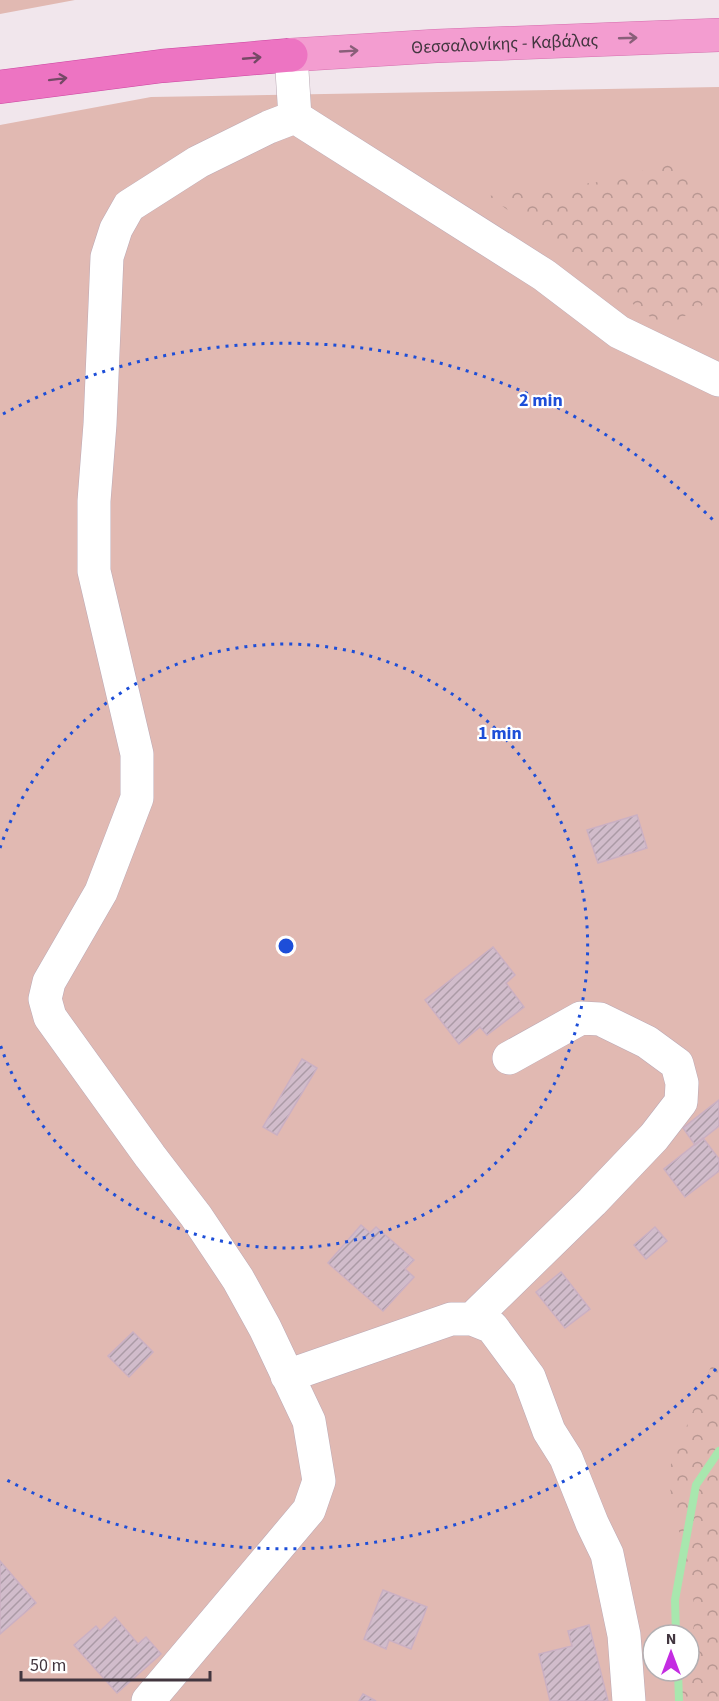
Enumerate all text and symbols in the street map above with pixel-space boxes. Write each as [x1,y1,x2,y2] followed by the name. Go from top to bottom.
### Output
[410,28,599,61] street label: Θεσσαλονίκης - Καβάλας
[617,33,637,44] one-way arrow
[339,46,359,57] one-way arrow
[241,52,261,63] one-way arrow
[47,73,67,84] one-way arrow
[519,388,563,413] text: 2 min
[478,721,522,746] text: 1 min
[276,936,296,956] centre of rings
[641,1623,701,1683] north arrow
[666,1628,676,1650] text: N
[21,1644,210,1682] scale bar
[30,1653,66,1678] text: 50 m

